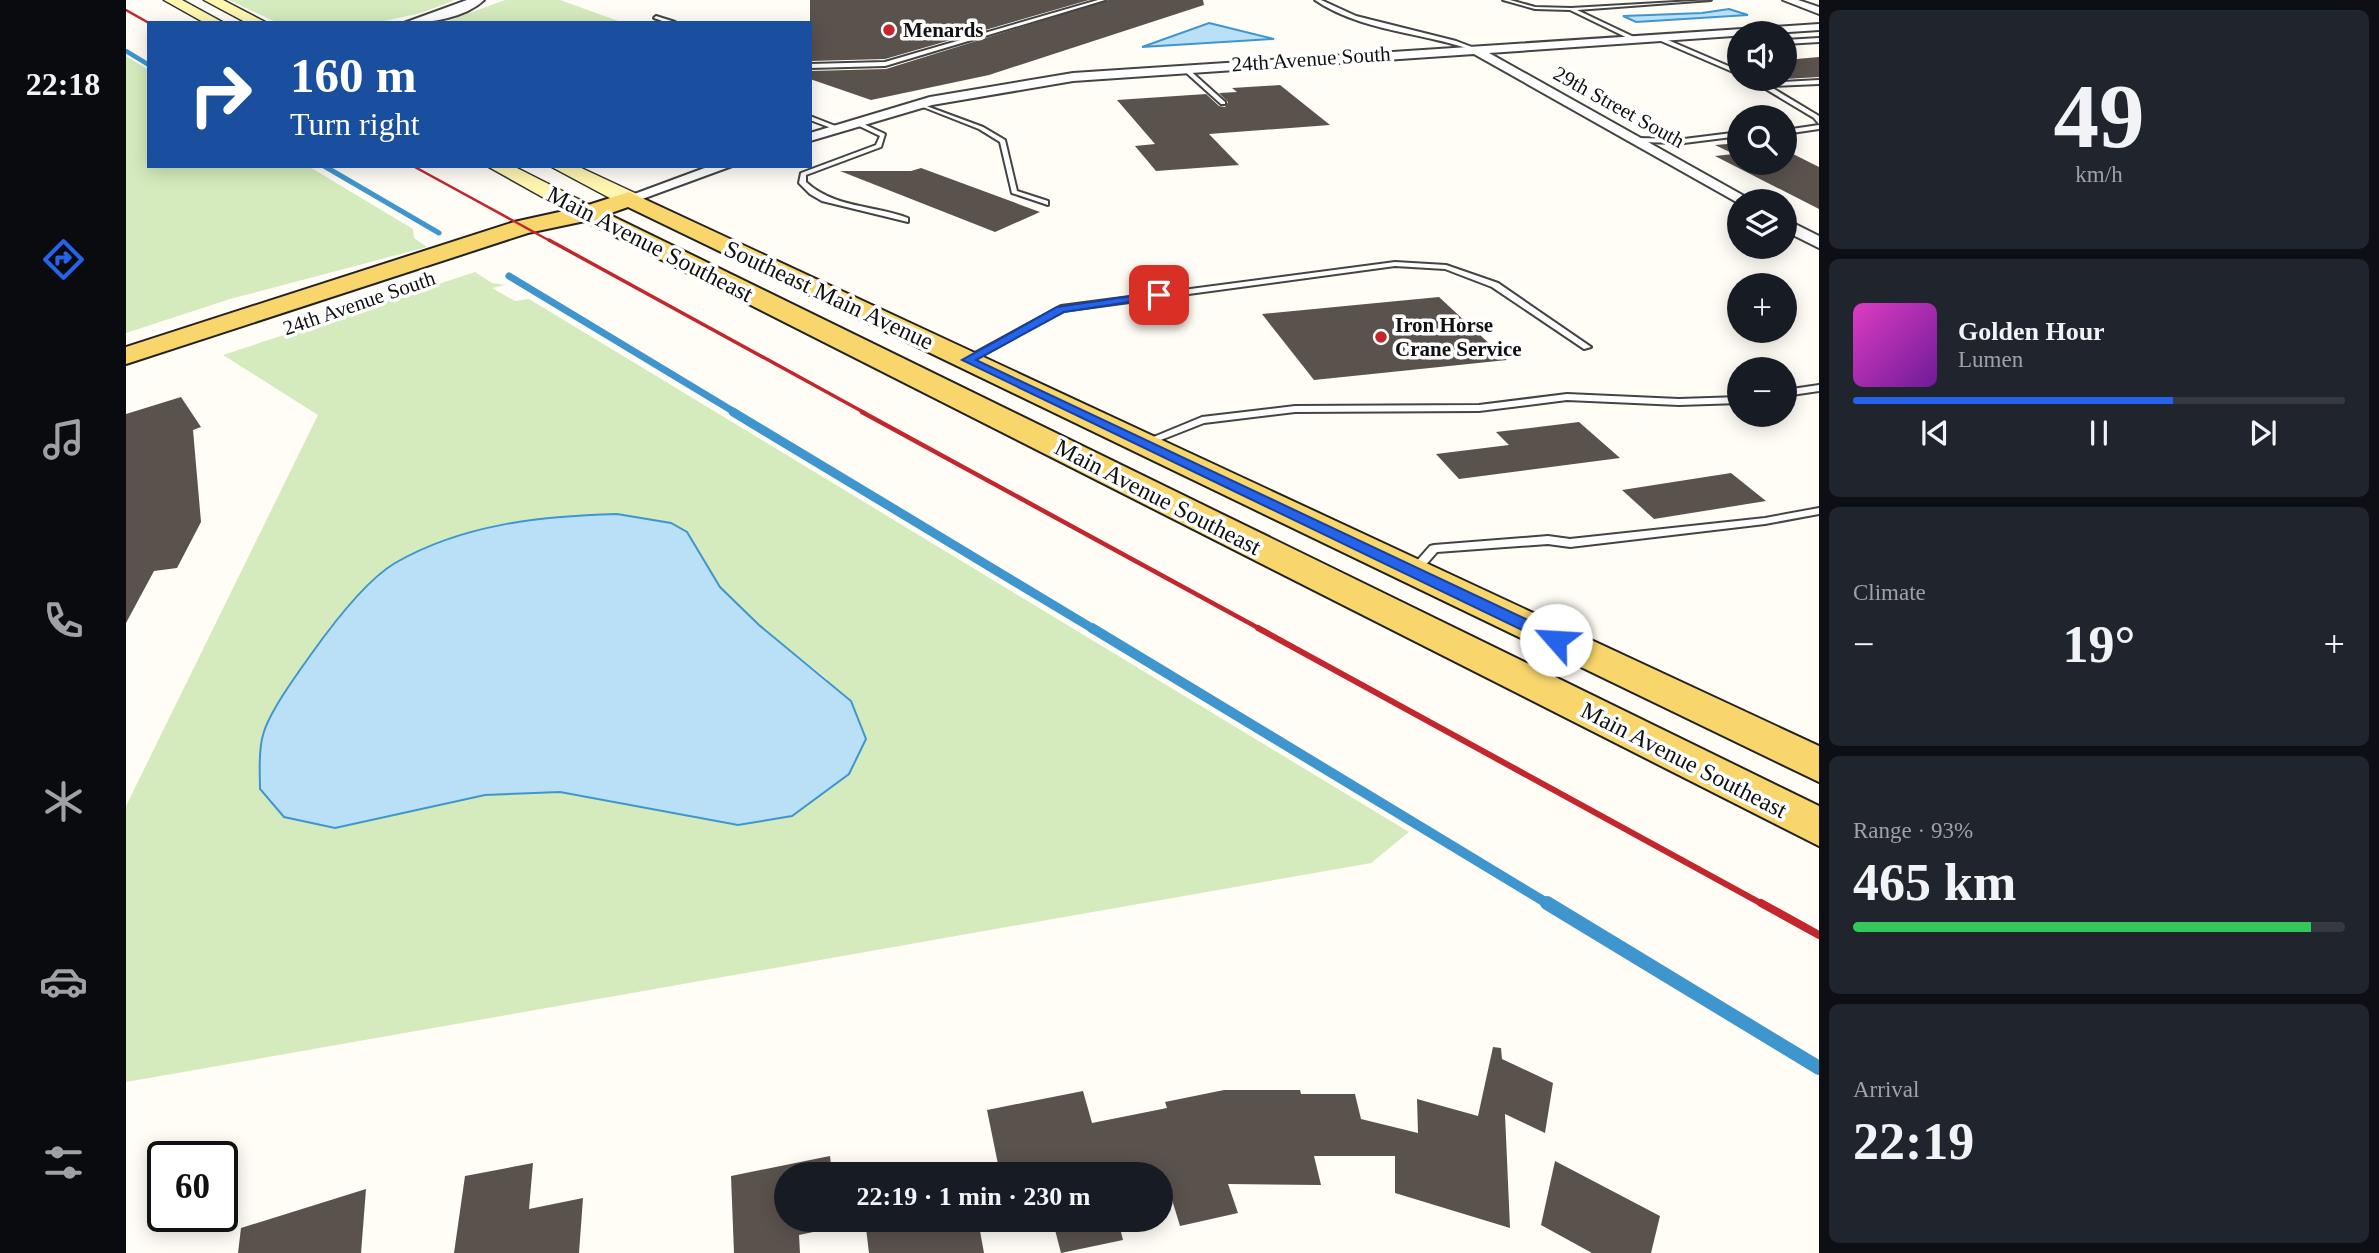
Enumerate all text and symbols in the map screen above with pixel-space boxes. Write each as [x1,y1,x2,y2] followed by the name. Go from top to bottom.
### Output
[903,18,984,42] place label: Menards
[1727,21,1797,427] map controls
[1727,21,1797,91] button: sound
[881,22,897,38] marker: Menards
[1231,41,1392,77] street label: 24th Avenue South
[290,48,417,103] text: 160 m
[175,49,266,140] icon: right
[1549,61,1689,153] street label: 29th Street South
[26,66,100,102] text: 22:18
[2054,66,2145,167] text: 49
[1727,105,1797,175] button: search
[290,106,420,142] text: Turn right
[2075,162,2123,187] text: km/h
[543,181,758,307] street label: Main Avenue Southeast
[1727,189,1797,259] button: layers
[39,235,88,284] icon: directions
[720,235,938,355] street label: Southeast Main Avenue
[1129,265,1189,325] pin
[280,266,439,340] street label: 24th Avenue South
[1727,273,1797,343] button: +
[1140,276,1178,314] icon: arrive
[1395,313,1522,361] place label: Iron Horse Crane Service
[1958,317,2105,346] text: Golden Hour
[1373,329,1389,345] marker: Iron Horse Crane Service
[1958,347,2023,372] text: Lumen
[1727,357,1797,427] button: −
[1916,414,1954,452] icon: previous
[2080,414,2118,452] icon: pause
[2244,414,2282,452] icon: next
[39,415,88,464] icon: music
[1051,434,1266,560] street label: Main Avenue Southeast
[1853,580,1926,605] text: Climate
[39,596,88,645] icon: phone
[1519,603,1593,677] position arrow
[2063,616,2135,673] text: 19°
[1853,623,1874,665] text: −
[2324,623,2345,665] text: +
[1577,697,1792,823] street label: Main Avenue Southeast
[39,777,88,826] icon: climate
[1853,818,1973,843] text: Range · 93%
[1853,854,2016,911] text: 465 km
[39,957,88,1006] icon: car
[1853,1077,1919,1102] text: Arrival
[1853,1113,1974,1170] text: 22:19
[39,1138,88,1187] icon: filters
[147,1141,238,1232] speed limit sign: 60
[857,1182,1091,1211] text: 22:19 · 1 min · 230 m

